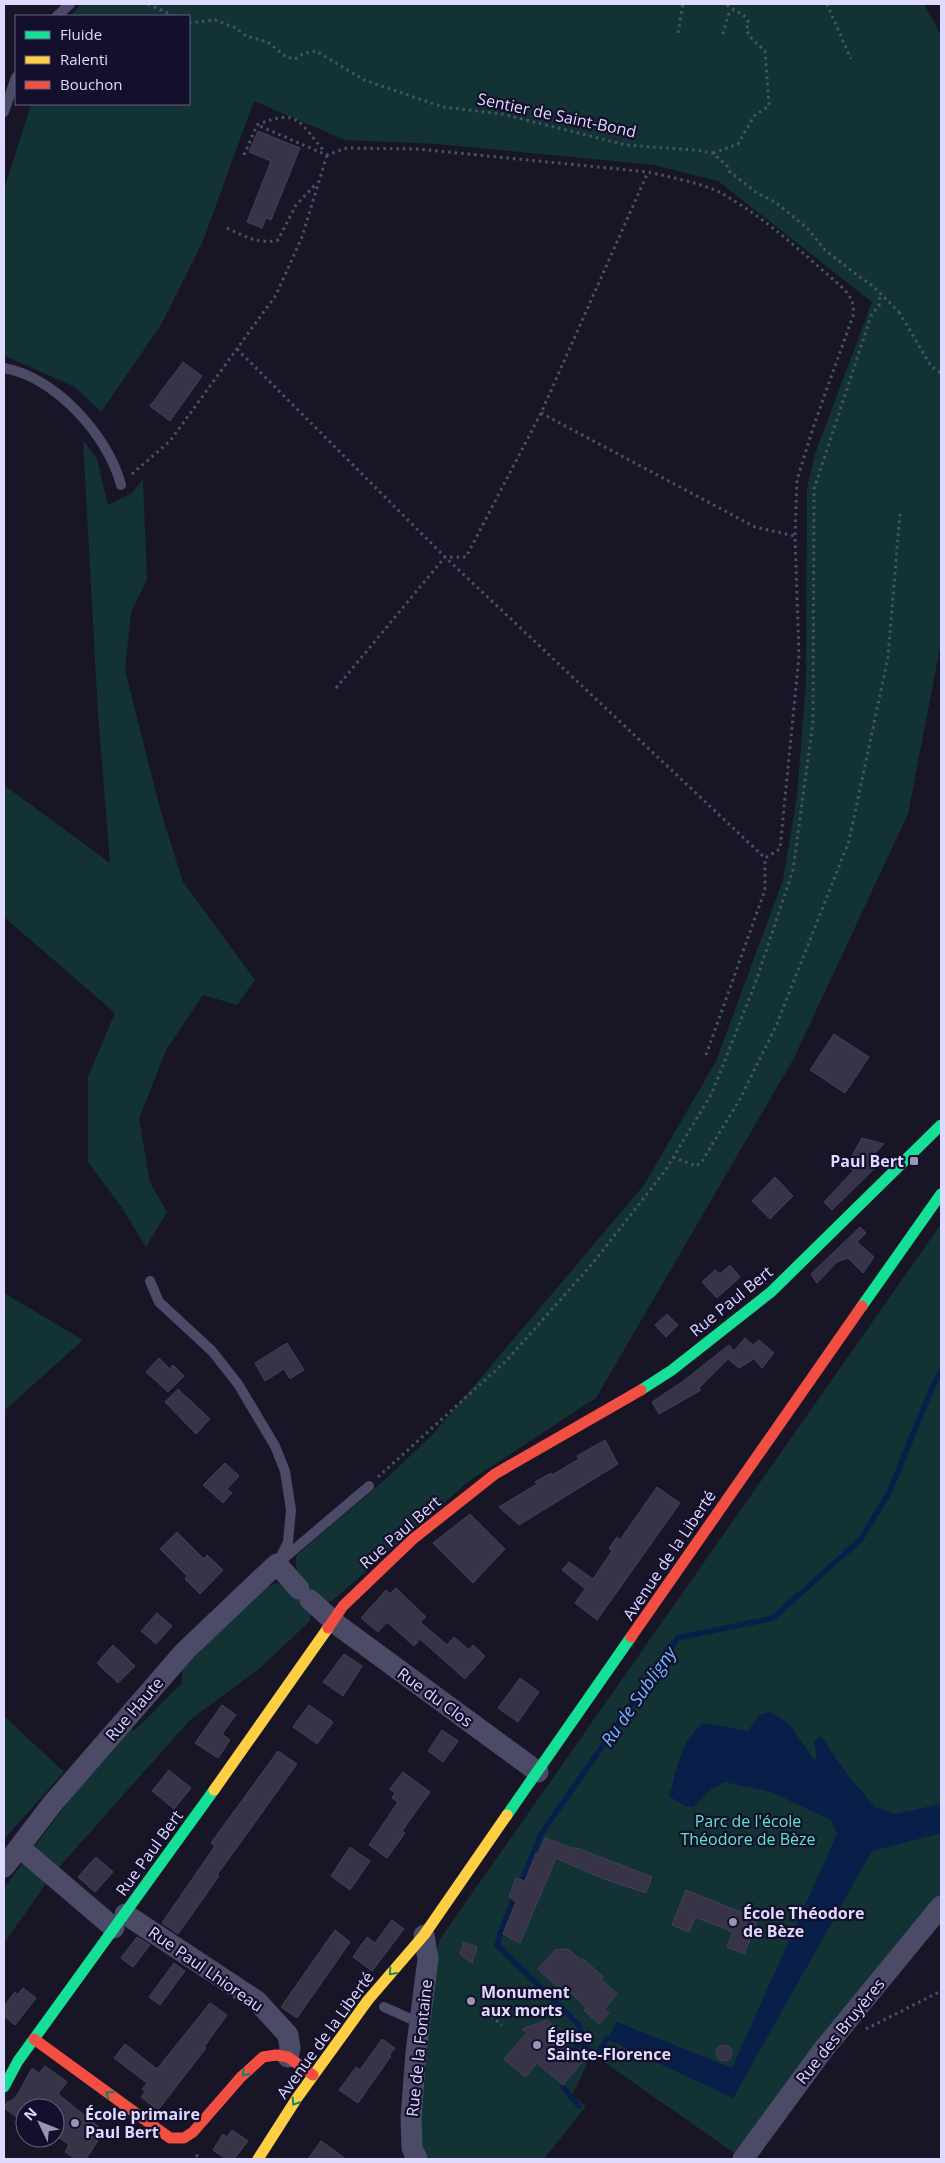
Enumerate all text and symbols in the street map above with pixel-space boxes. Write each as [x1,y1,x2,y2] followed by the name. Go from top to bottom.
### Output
[15,15,190,105] legend
[60,24,102,44] text: Fluide
[60,49,108,69] text: Ralenti
[60,74,123,94] text: Bouchon
[476,87,638,143] street label: Sentier de Saint-Bond
[830,1150,904,1172] place label: Paul Bert
[908,1155,920,1167] marker: Paul Bert
[685,1261,777,1341] street label: Rue Paul Bert
[617,1486,721,1624] street label: Avenue de la Liberté
[355,1490,446,1573] street label: Rue Paul Bert
[595,1640,682,1751] water label: Ru de Subligny
[393,1662,477,1732] street label: Rue du Clos
[100,1672,168,1746] street label: Rue Haute
[110,1805,188,1900] street label: Rue Paul Bert
[680,1810,816,1850] park label: Parc de l'école Théodore de Bèze
[743,1902,864,1942] place label: École Théodore de Bèze
[727,1916,739,1928] marker: École Théodore de Bèze
[144,1921,268,2017] street label: Rue Paul Lhioreau
[271,1967,379,2103] street label: Avenue de la Liberté
[389,1967,398,1976] one-way arrow
[790,1973,890,2089] street label: Rue des Bruyères
[401,1978,437,2118] street label: Rue de la Fontaine
[481,1981,570,2021] place label: Monument aux morts
[465,1995,477,2007] marker: Monument aux morts
[547,2025,671,2065] place label: Église Sainte-Florence
[531,2039,543,2051] marker: Église Sainte-Florence
[242,2067,251,2076] one-way arrow
[106,2091,115,2099] one-way arrow
[292,2097,301,2106] one-way arrow
[15,2098,65,2148] north arrow
[19,2103,41,2124] text: N
[85,2103,200,2143] place label: École primaire Paul Bert
[69,2117,81,2129] marker: École primaire Paul Bert

